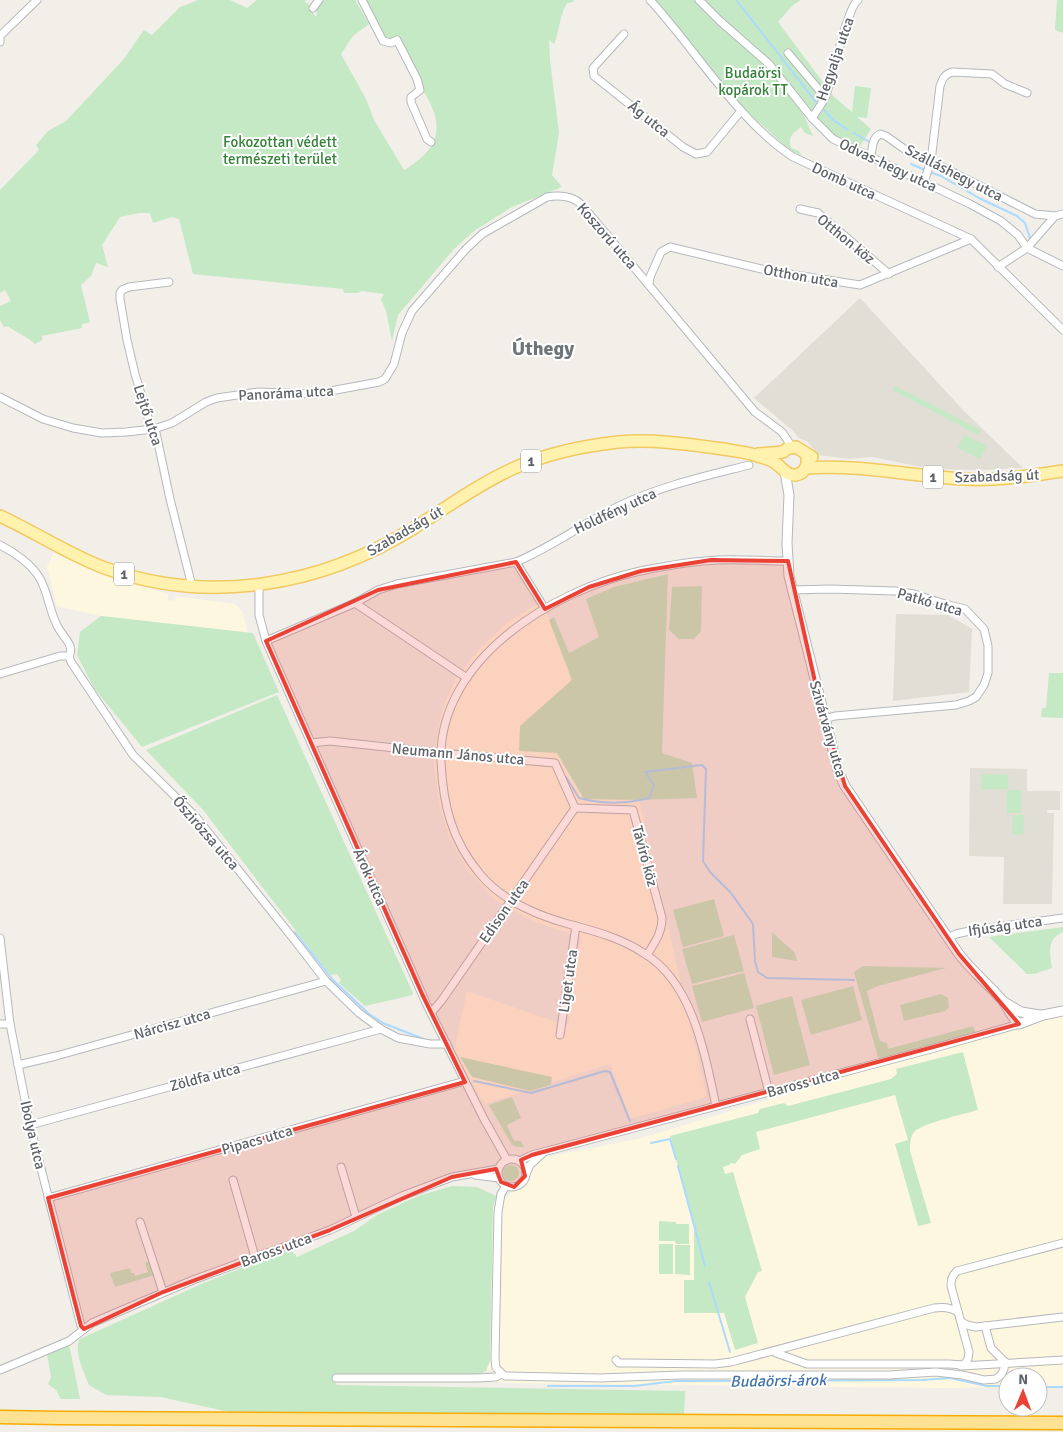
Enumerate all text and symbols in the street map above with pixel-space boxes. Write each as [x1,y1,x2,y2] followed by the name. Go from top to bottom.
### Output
[812,15,858,103] street label: Hegyalja utca
[718,64,788,99] park label: Budaörsi kopárok TT
[625,96,674,141] street label: Ág utca
[223,133,337,168] park label: Fokozottan védett természeti terület
[836,134,940,196] street label: Odvas-hegy utca
[902,141,1006,205] street label: Szálláshegy utca
[809,158,879,204] street label: Domb utca
[573,199,641,273] street label: Koszorú utca
[813,210,879,268] street label: Otthon köz
[762,261,840,291] street label: Otthon utca
[512,336,574,361] district label: Úthegy
[130,382,166,448] street label: Lejtő utca
[238,382,334,404] street label: Panoráma utca
[521,450,541,472] road number: 1
[923,466,943,488] road number: 1
[954,466,1040,486] street label: Szabadság út
[571,484,659,538] street label: Holdfény utca
[364,502,446,560] street label: Szabadság út
[114,562,134,586] road number: 1
[895,584,965,620] street label: Patkó utca
[806,679,850,779] street label: Szivárvány utca
[391,739,525,769] street label: Neumann János utca
[169,792,244,874] street label: Őszirózsa utca
[628,824,662,889] street label: Távíró köz
[349,845,392,909] street label: Árok utca
[475,875,533,947] street label: Edison utca
[967,912,1043,940] street label: Ifjúság utca
[555,948,581,1014] street label: Liget utca
[132,1004,212,1044] street label: Nárcisz utca
[168,1059,242,1095] street label: Zöldfa utca
[765,1065,841,1101] street label: Baross utca
[16,1099,50,1171] street label: Ibolya utca
[219,1121,295,1159] street label: Pipacs utca
[238,1229,314,1271] street label: Baross utca
[998,1367,1048,1417] north arrow
[730,1370,828,1392] water label: Budaörsi-árok
[1018,1371,1028,1388] text: N

